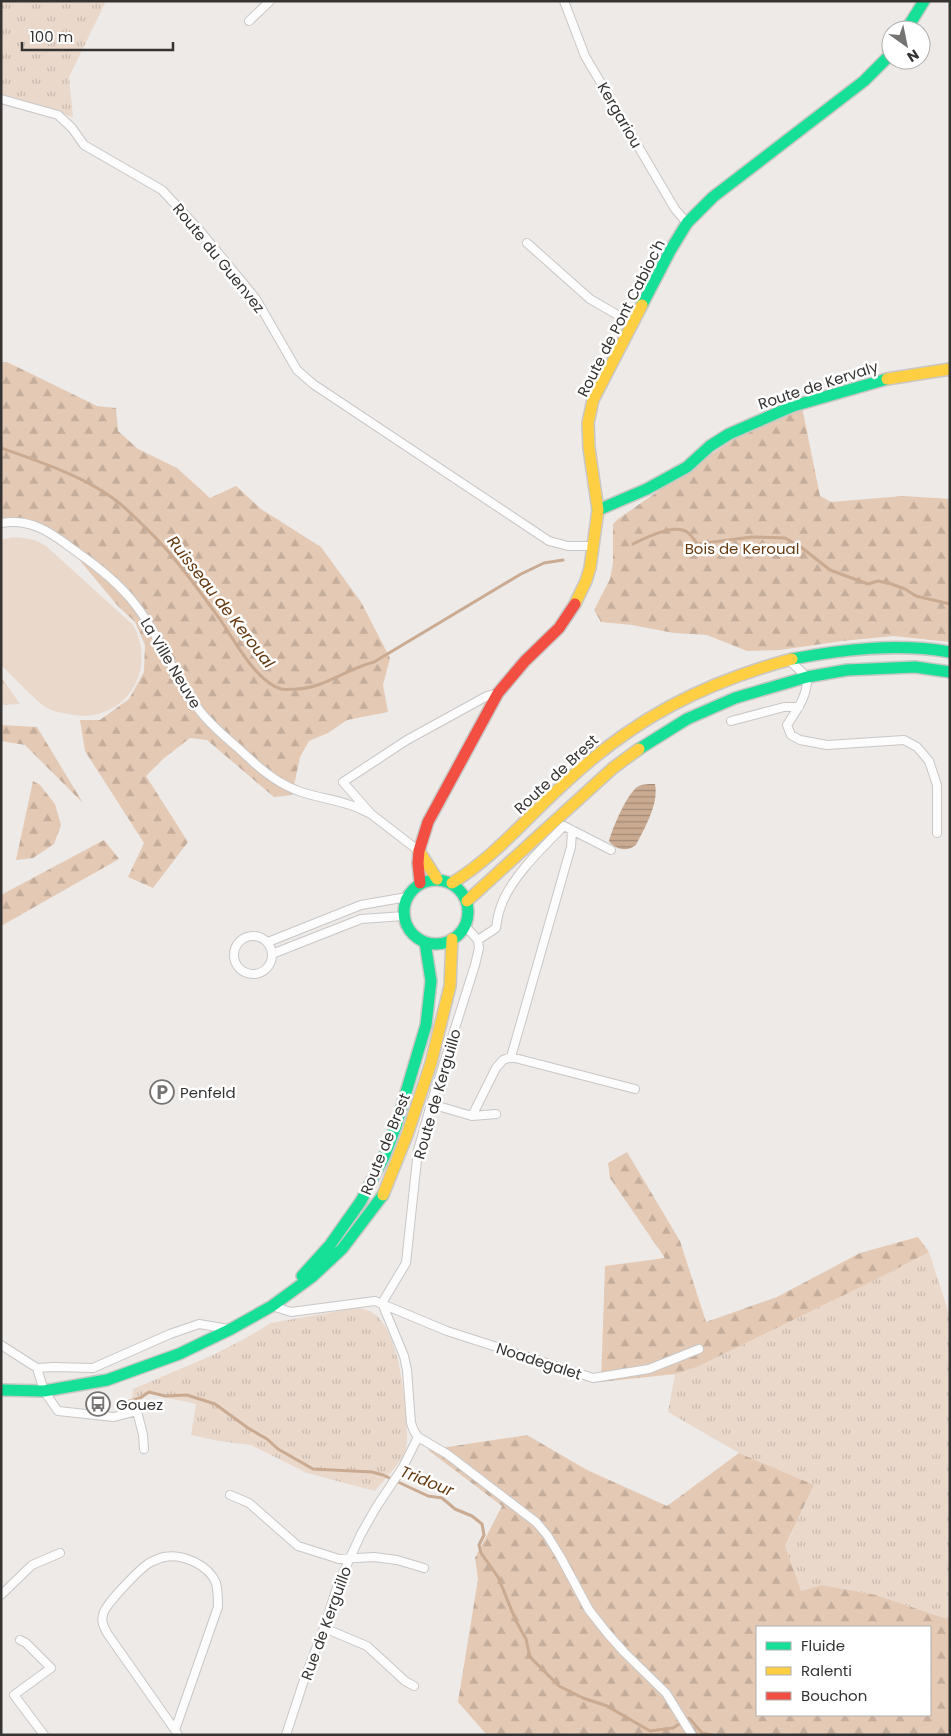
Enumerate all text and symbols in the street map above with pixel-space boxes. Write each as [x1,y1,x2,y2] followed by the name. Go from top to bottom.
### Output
[22,20,174,52] scale bar
[881,20,931,70] north arrow
[30,26,73,47] text: 100 m
[903,45,923,67] text: N
[593,78,647,152] street label: Kergariou
[168,199,270,317] street label: Route du Guenvez
[572,236,670,400] street label: Route de Pont Cabioc'h
[755,356,881,414] street label: Route de Kervaly
[162,531,280,673] water label: Ruisseau de Keroual
[685,538,799,559] park label: Bois de Keroual
[136,614,206,712] street label: La Ville Neuve
[509,730,603,818] street label: Route de Brest
[408,1026,466,1162] street label: Route de Kerguillo
[149,1079,175,1105] parking icon: Penfeld
[180,1082,236,1103] place label: Penfeld
[355,1090,415,1198] street label: Route de Brest
[494,1337,584,1385] street label: Noadegalet
[85,1391,111,1417] bus stop icon: Gouez
[116,1394,163,1415] place label: Gouez
[397,1460,458,1503] water label: Tridour
[296,1563,356,1683] street label: Rue de Kerguillo
[756,1626,931,1716] legend
[801,1635,845,1656] text: Fluide
[801,1660,852,1681] text: Ralenti
[801,1685,867,1706] text: Bouchon

